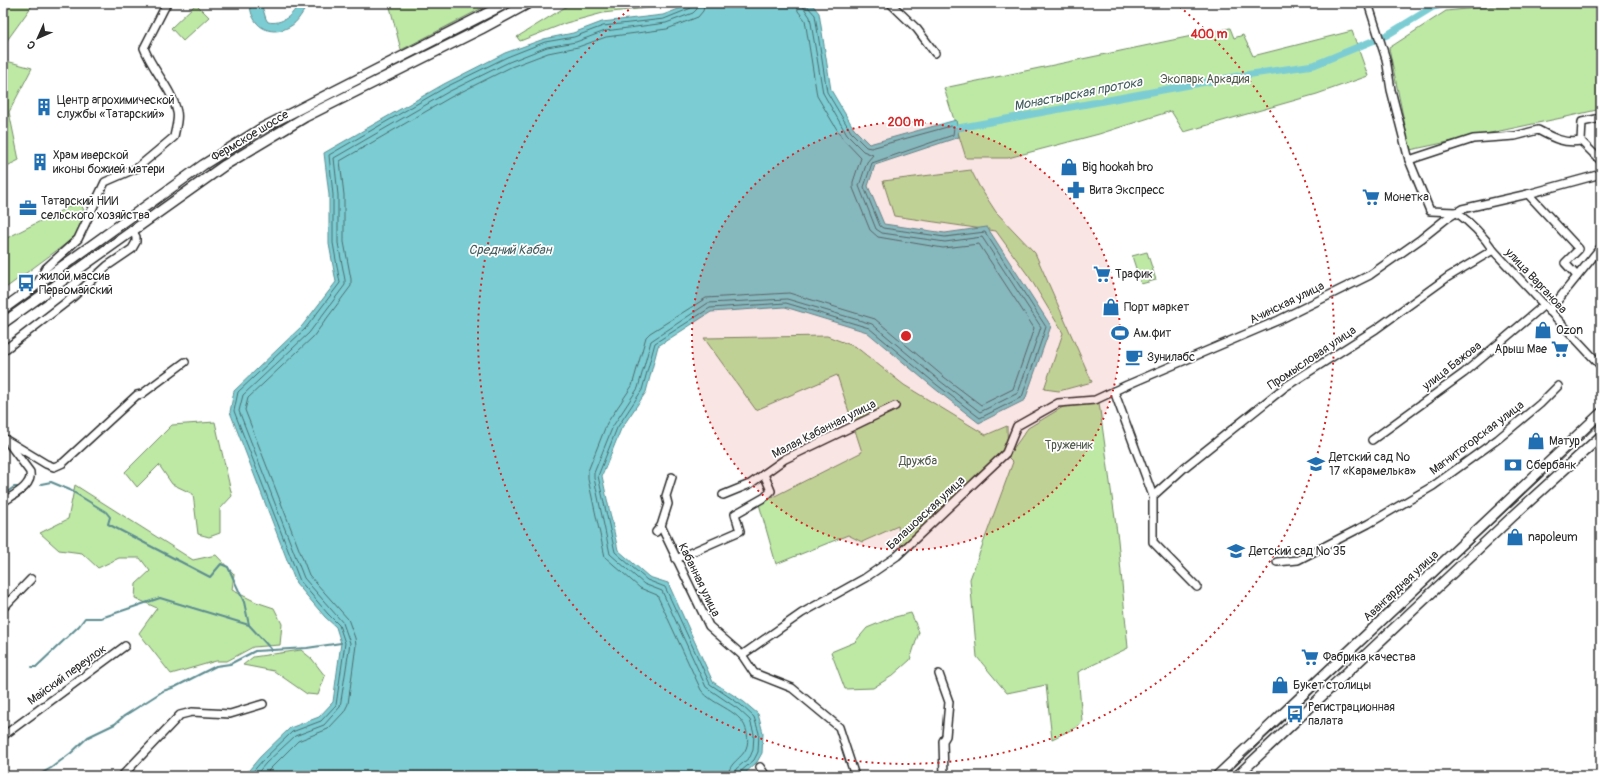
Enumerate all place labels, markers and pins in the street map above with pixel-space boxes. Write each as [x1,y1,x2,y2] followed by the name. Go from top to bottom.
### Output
[57,93,175,122] place label: Центр агрохимической службы «Татарский»
[34,97,54,117] building icon: Центр агрохимической службы «Татарский»
[53,148,165,177] place label: Храм иверской иконы божией матери
[30,152,50,172] building icon: Храм иверской иконы божией матери
[1059,157,1079,177] shop icon: Big hookah bro
[1082,160,1154,175] place label: Big hookah bro
[1066,180,1086,200] pharmacy icon: Вита Экспресс
[1089,183,1165,198] place label: Вита Экспресс
[1361,187,1381,207] supermarket icon: Монетка
[1384,190,1429,205] place label: Монетка
[41,194,150,223] place label: Татарский НИИ сельского хозяйства
[18,198,38,218] office icon: Татарский НИИ сельского хозяйства
[1092,264,1112,284] supermarket icon: Трафик
[1115,267,1153,282] place label: Трафик
[39,269,113,298] place label: жилой массив Первомайский
[16,273,36,293] bus stop icon: жилой массив Первомайский
[1101,297,1121,317] shop icon: Порт маркет
[1124,300,1189,315] place label: Порт маркет
[1533,320,1553,340] shop icon: Ozon
[1110,323,1130,343] sports icon: Ам.фит
[1556,323,1583,338] place label: Ozon
[1133,326,1171,341] place label: Ам.фит
[899,329,913,343] centre of rings
[1550,339,1570,359] supermarket icon: Арыш Мае
[1495,342,1547,357] place label: Арыш Мае
[1124,347,1144,367] cafe icon: Зунилабс
[1147,350,1195,365] place label: Зунилабс
[1526,431,1546,451] shop icon: Матур
[1549,434,1580,449] place label: Матур
[1328,450,1416,479] place label: Детский сад № 17 «Карамелька»
[1306,454,1326,474] school or university icon: Детский сад № 17 «Карамелька»
[1503,455,1523,475] bank icon: Сбербанк
[1526,458,1577,473] place label: Сбербанк
[1505,527,1525,547] shop icon: napoleum
[1528,530,1578,545] place label: napoleum
[1226,541,1246,561] school or university icon: Детский сад № 35
[1248,544,1346,559] place label: Детский сад № 35
[1300,647,1320,667] supermarket icon: Фабрика качества
[1323,650,1416,665] place label: Фабрика качества
[1270,675,1290,695] shop icon: Букет столицы
[1293,678,1372,693] place label: Букет столицы
[1308,700,1395,729] place label: Регистрационная палата
[1285,704,1305,724] bus stop icon: Регистрационная палата

